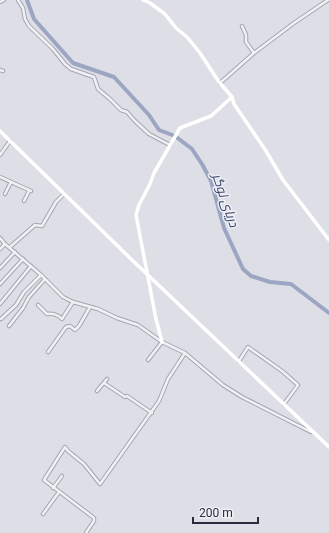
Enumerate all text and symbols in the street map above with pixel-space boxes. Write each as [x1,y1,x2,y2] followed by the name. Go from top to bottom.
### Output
[208,170,242,230] water label: دریای لوگر
[193,499,258,525] scale bar
[199,506,233,520] text: 200 m

